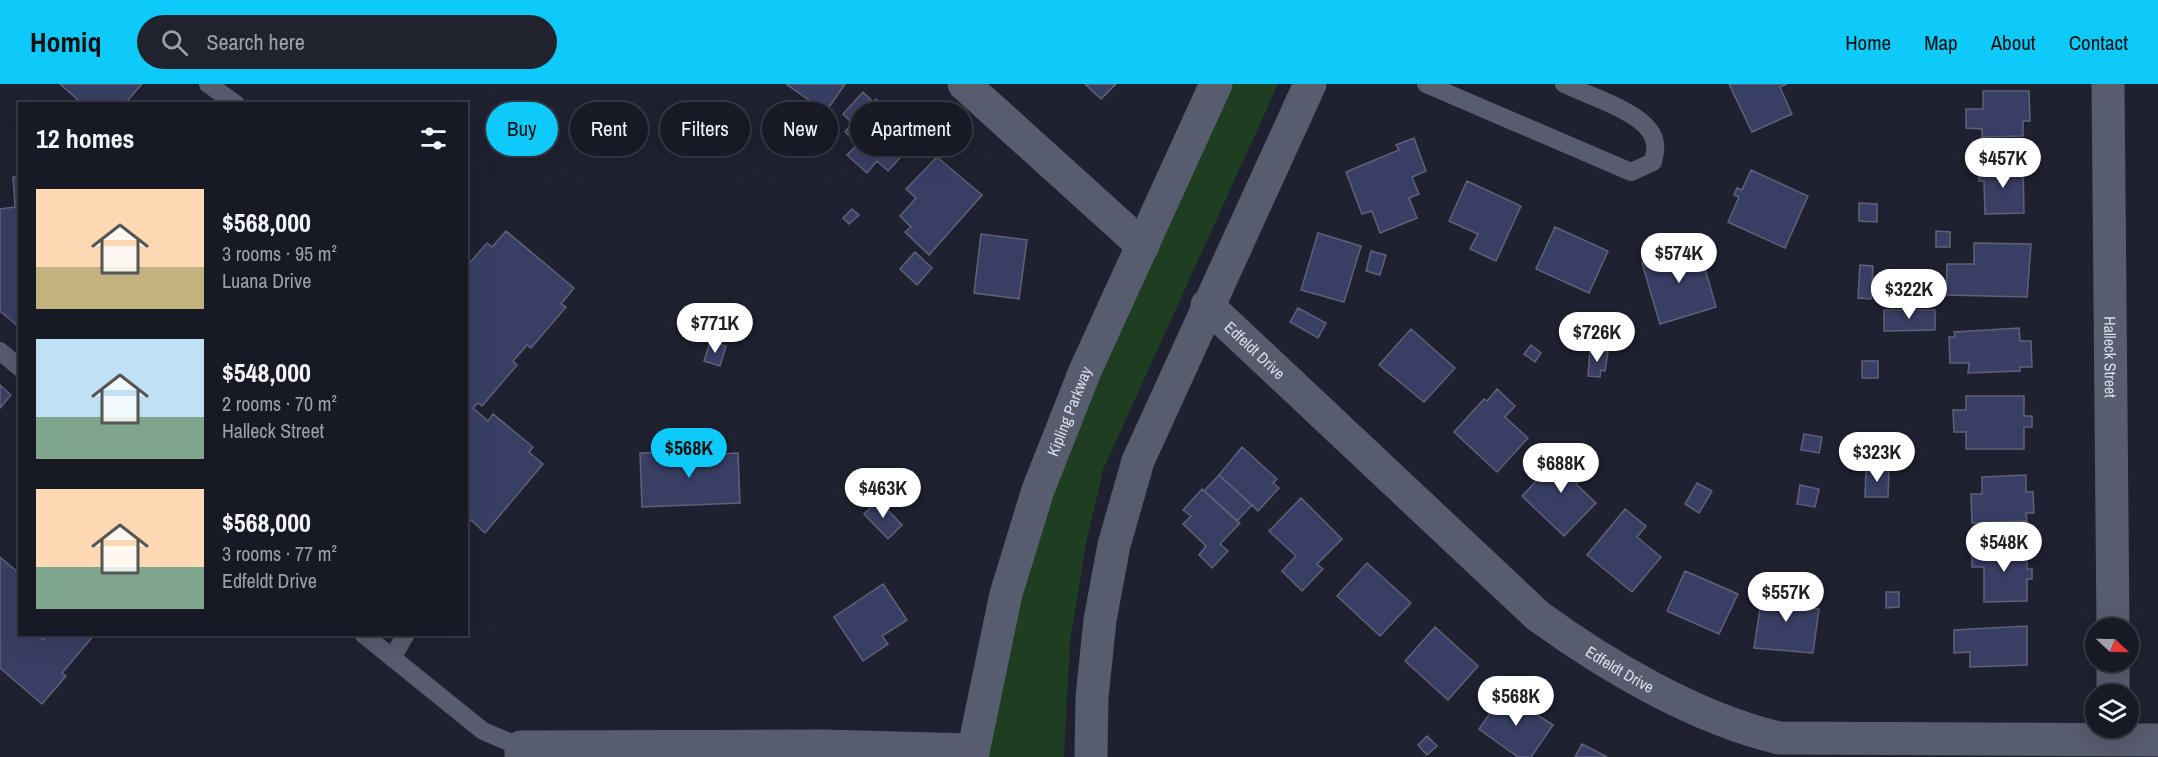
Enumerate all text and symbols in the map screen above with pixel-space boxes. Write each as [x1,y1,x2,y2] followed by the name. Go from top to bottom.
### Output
[137,15,557,69] search box
[30,23,101,61] text: Homiq
[158,26,191,59] icon: search
[206,27,305,57] text: Search here
[1845,28,1891,57] text: Home
[1924,28,1958,57] text: Map
[1991,28,2036,57] text: About
[2069,28,2128,57] text: Contact
[486,102,558,156] chip: Buy
[570,102,648,156] chip: Rent
[660,102,750,156] chip: Filters
[762,102,838,156] chip: New
[850,102,972,156] chip: Apartment
[36,121,134,156] text: 12 homes
[417,122,450,155] icon: filters
[1961,138,2045,189] pin: $457K
[1979,144,2027,171] text: $457K
[222,205,311,240] text: $568,000
[84,213,156,285] icon: home
[1637,233,1721,284] pin: $574K
[1655,239,1703,266] text: $574K
[222,240,337,267] text: 3 rooms · 95 m²
[222,267,311,294] text: Luana Drive
[1867,269,1951,320] pin: $322K
[1885,275,1933,302] text: $322K
[673,303,757,354] pin: $771K
[691,309,739,336] text: $771K
[1555,312,1639,363] pin: $726K
[1220,316,1290,384] street label: Edfeldt Drive
[2099,316,2122,398] street label: Halleck Street
[1573,318,1621,345] text: $726K
[222,355,311,390] text: $548,000
[1041,362,1097,459] street label: Kipling Parkway
[84,363,156,435] icon: home
[222,390,337,417] text: 2 rooms · 70 m²
[222,417,324,444] text: Halleck Street
[647,428,731,479] pin: $568K
[1835,432,1919,483] pin: $323K
[665,434,713,461] text: $568K
[1853,438,1901,465] text: $323K
[1519,443,1603,494] pin: $688K
[1537,449,1585,476] text: $688K
[841,468,925,519] pin: $463K
[859,474,907,501] text: $463K
[222,505,311,540] text: $568,000
[84,513,156,585] icon: home
[1962,522,2046,573] pin: $548K
[1980,528,2028,555] text: $548K
[222,540,337,567] text: 3 rooms · 77 m²
[222,567,317,594] text: Edfeldt Drive
[1744,572,1828,623] pin: $557K
[1762,578,1810,605] text: $557K
[2085,618,2139,672] north arrow
[2085,618,2139,738] map controls
[1581,641,1658,698] street label: Edfeldt Drive
[1474,676,1558,727] pin: $568K
[1492,682,1540,709] text: $568K
[2085,684,2139,738] button: layers

